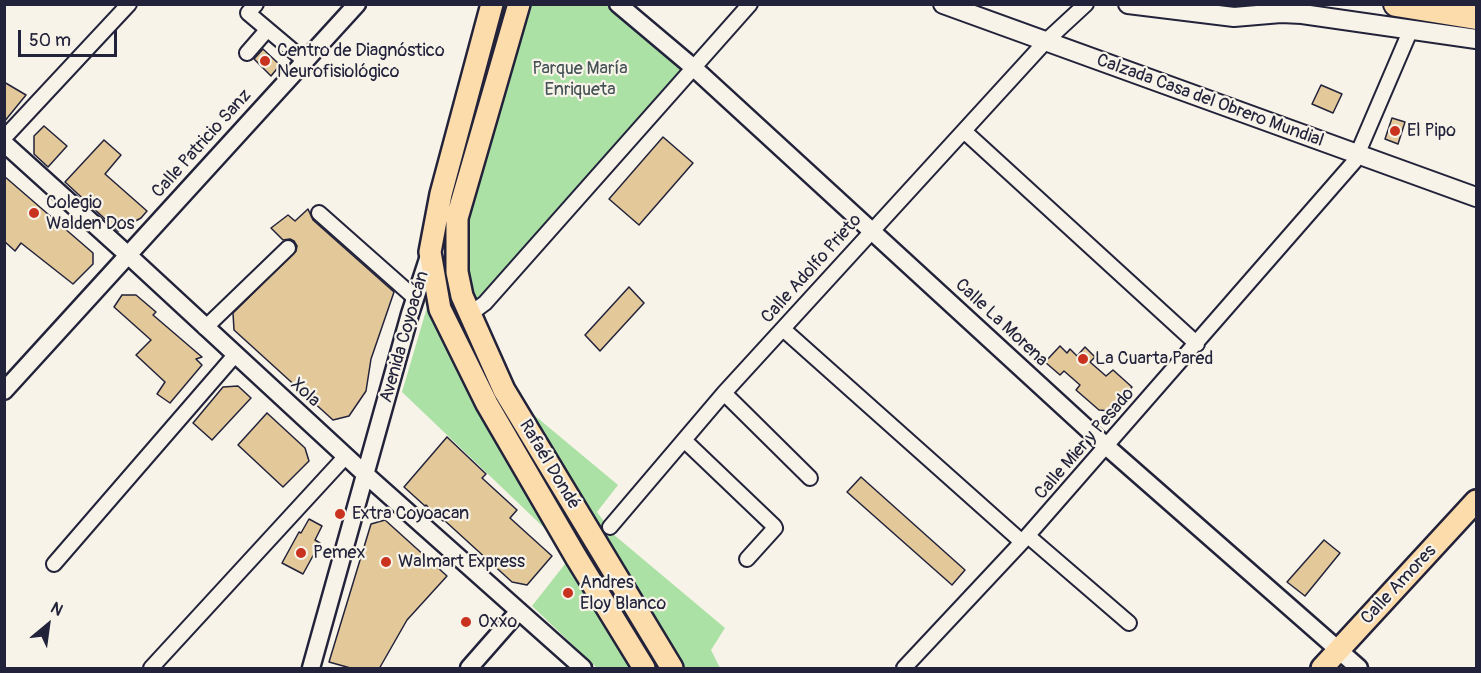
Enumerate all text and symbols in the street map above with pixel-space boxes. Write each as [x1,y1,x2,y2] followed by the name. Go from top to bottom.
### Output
[21,18,120,56] scale bar
[29,29,71,52] text: 50 m
[277,40,445,82] place label: Centro de Diagnóstico Neurofisiológico
[1093,50,1327,152] street label: Calzada Casa del Obrero Mundial
[258,54,272,68] marker: Centro de Diagnóstico Neurofisiológico
[532,58,628,100] park label: Parque María Enriqueta
[148,85,256,203] street label: Calle Patricio Sanz
[1407,120,1456,142] place label: El Pipo
[1388,124,1402,138] marker: El Pipo
[46,192,135,234] place label: Colegio Walden Dos
[27,206,41,220] marker: Colegio Walden Dos
[757,210,867,328] street label: Calle Adolfo Prieto
[376,269,434,405] street label: Avenida Coyoacán
[950,275,1052,371] street label: Calle La Morena
[1095,348,1213,370] place label: La Cuarta Pared
[1076,352,1090,366] marker: La Cuarta Pared
[286,374,324,412] street label: Xola
[1031,384,1139,504] street label: Calle Mier y Pesado
[514,416,584,514] street label: Rafaél Dondé
[352,503,469,525] place label: Extra Coyoacan
[333,507,347,521] marker: Extra Coyoacan
[1357,541,1441,629] street label: Calle Amores
[313,542,365,564] place label: Pemex
[294,546,308,560] marker: Pemex
[398,551,525,573] place label: Walmart Express
[379,555,393,569] marker: Walmart Express
[580,572,666,614] place label: Andres Eloy Blanco
[561,586,575,600] marker: Andres Eloy Blanco
[18,595,78,655] north arrow
[47,598,66,621] text: N
[478,611,517,633] place label: Oxxo
[459,615,473,629] marker: Oxxo

